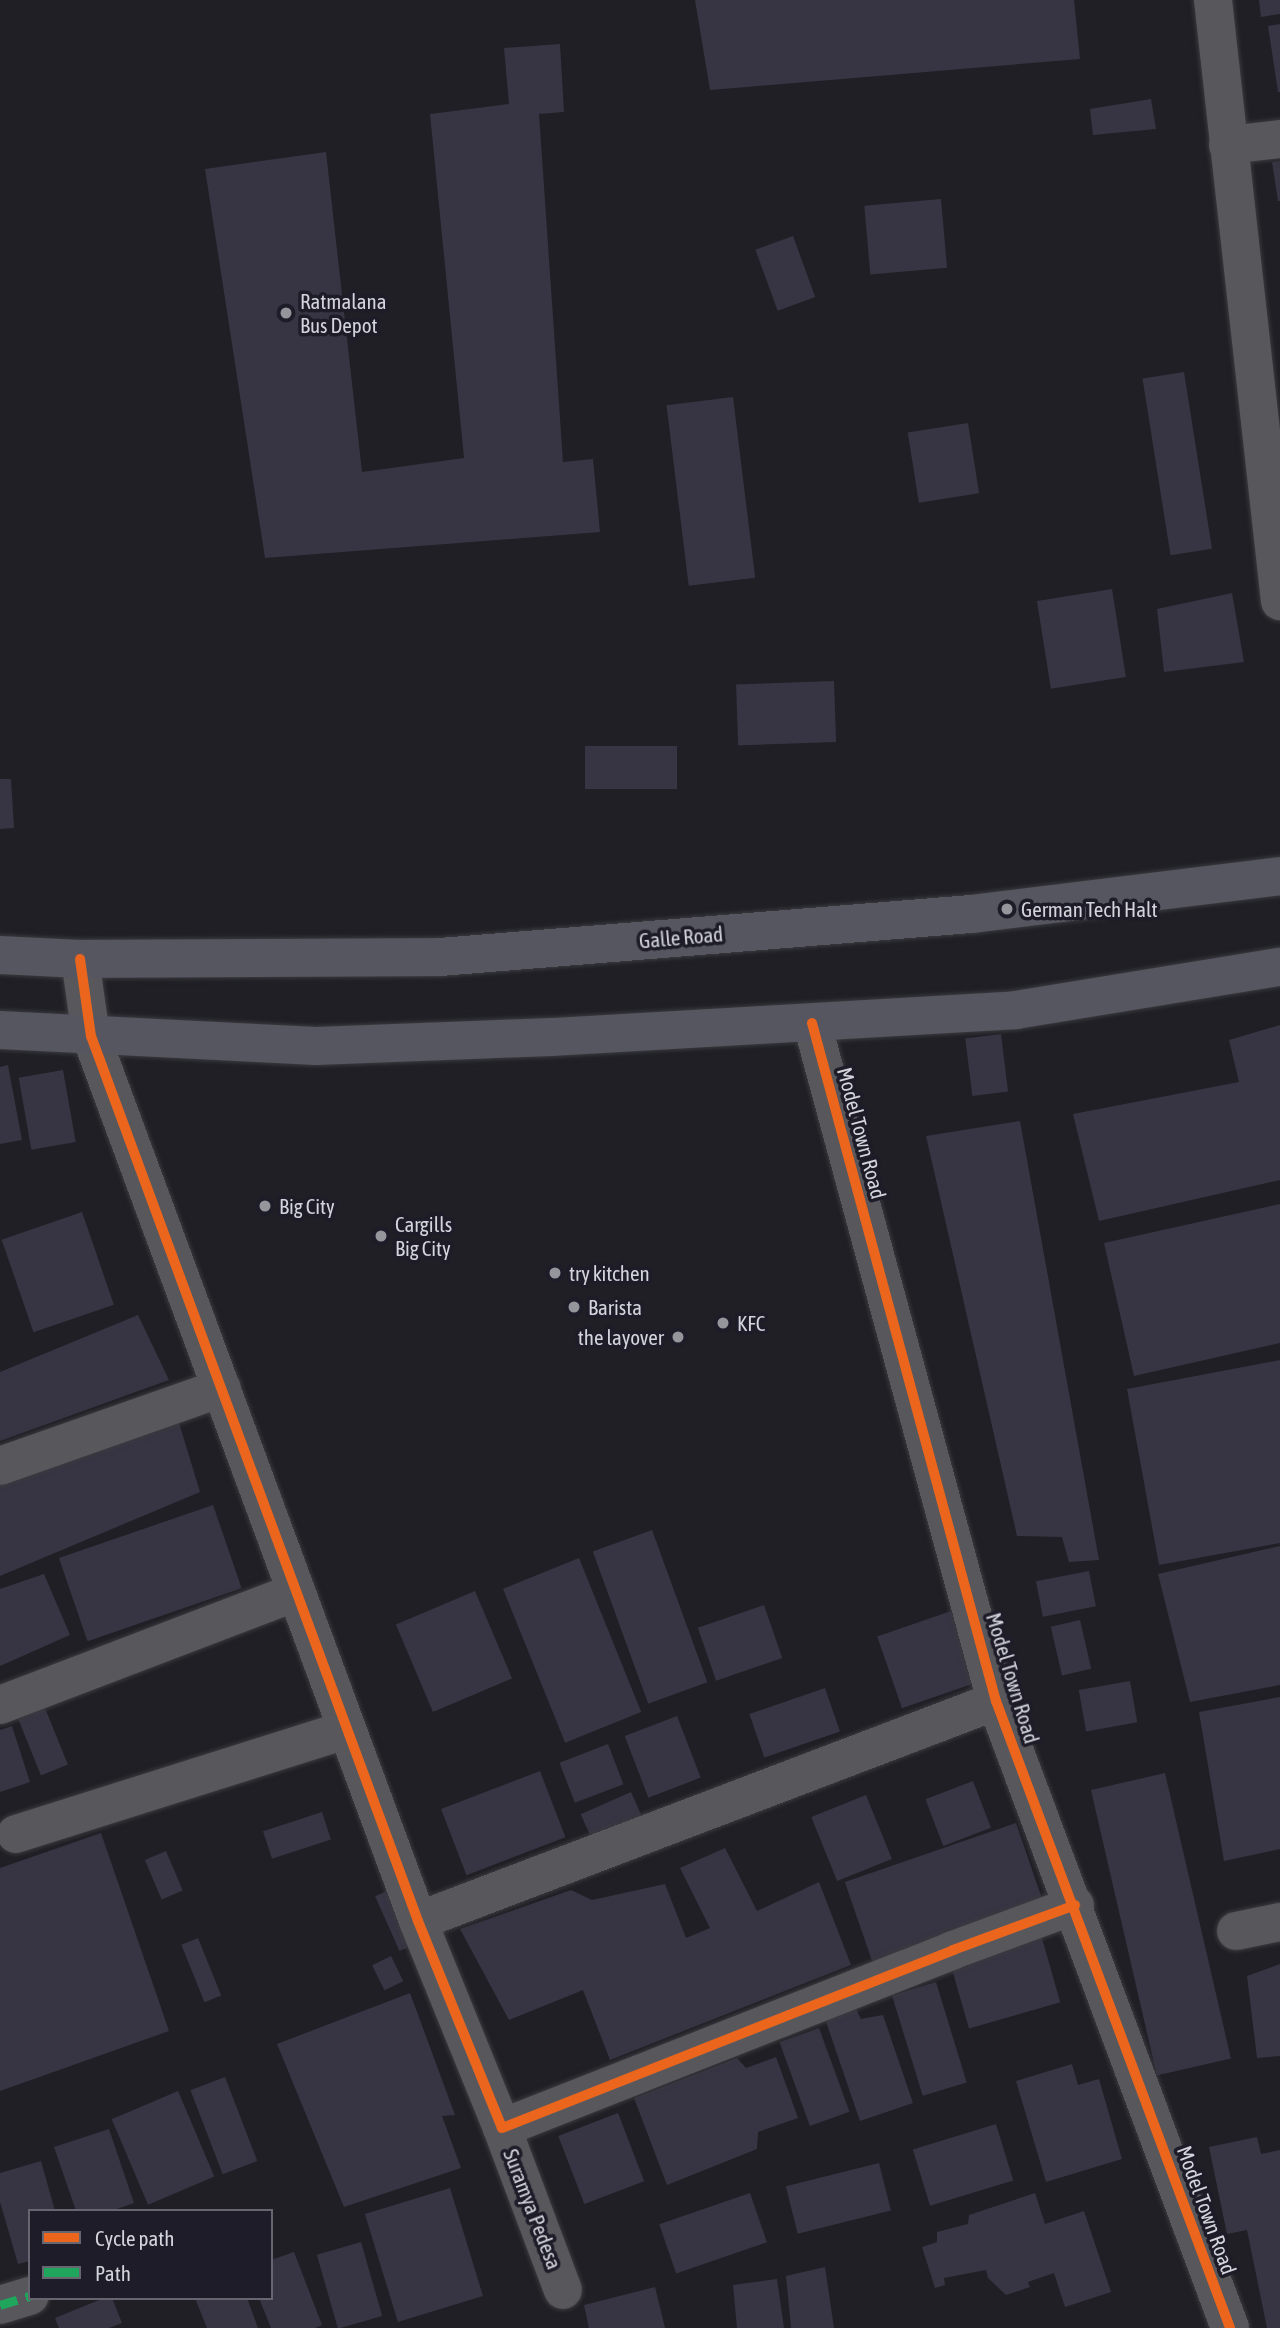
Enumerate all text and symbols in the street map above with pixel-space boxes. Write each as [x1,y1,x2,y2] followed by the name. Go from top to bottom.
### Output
[300,288,386,338] place label: Ratmalana Bus Depot
[278,305,294,321] marker: Ratmalana Bus Depot
[1021,896,1158,922] place label: German Tech Halt
[999,901,1015,917] marker: German Tech Halt
[638,921,724,953] street label: Galle Road
[832,1064,892,1202] street label: Model Town Road
[279,1193,335,1219] place label: Big City
[257,1198,273,1214] marker: Big City
[395,1211,452,1261] place label: Cargills Big City
[373,1228,389,1244] marker: Cargills Big City
[569,1260,650,1286] place label: try kitchen
[547,1265,563,1281] marker: try kitchen
[588,1294,642,1320] place label: Barista
[566,1299,582,1315] marker: Barista
[737,1310,765,1336] place label: KFC
[715,1315,731,1331] marker: KFC
[578,1324,664,1350] place label: the layover
[670,1329,686,1345] marker: the layover
[981,1610,1045,1746] street label: Model Town Road
[1172,2142,1242,2278] street label: Model Town Road
[499,2145,567,2273] street label: Suramya Pedesa
[28,2209,273,2300] legend
[95,2226,174,2250] text: Cycle path
[95,2261,131,2285] text: Path

